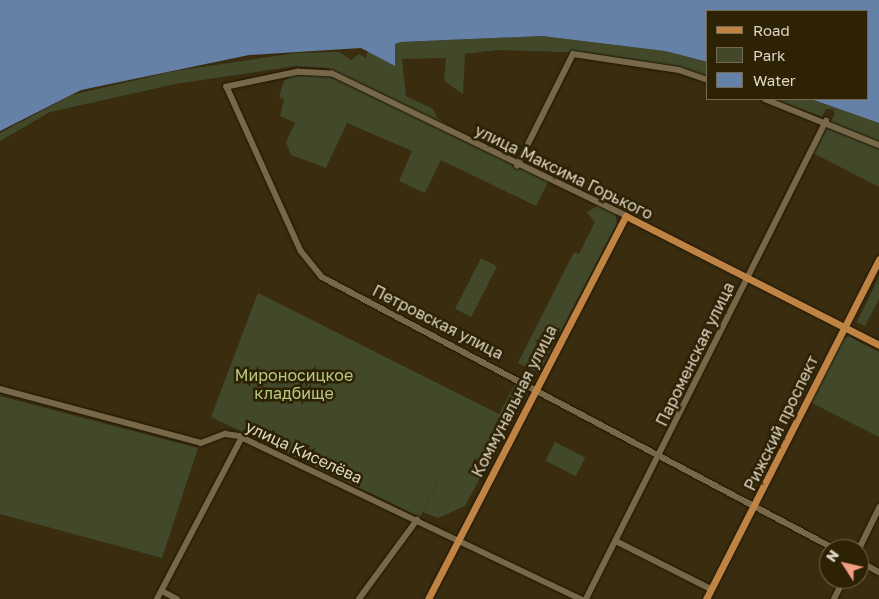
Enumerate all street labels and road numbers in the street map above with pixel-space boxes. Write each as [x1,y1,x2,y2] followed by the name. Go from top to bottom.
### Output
[472,120,656,224] street label: улица Максима Горького
[652,279,738,429] street label: Пароменская улица
[369,281,507,363] street label: Петровская улица
[467,322,561,480] street label: Коммунальная улица
[740,352,822,494] street label: Рижский проспект
[243,417,365,487] street label: улица Киселёва

